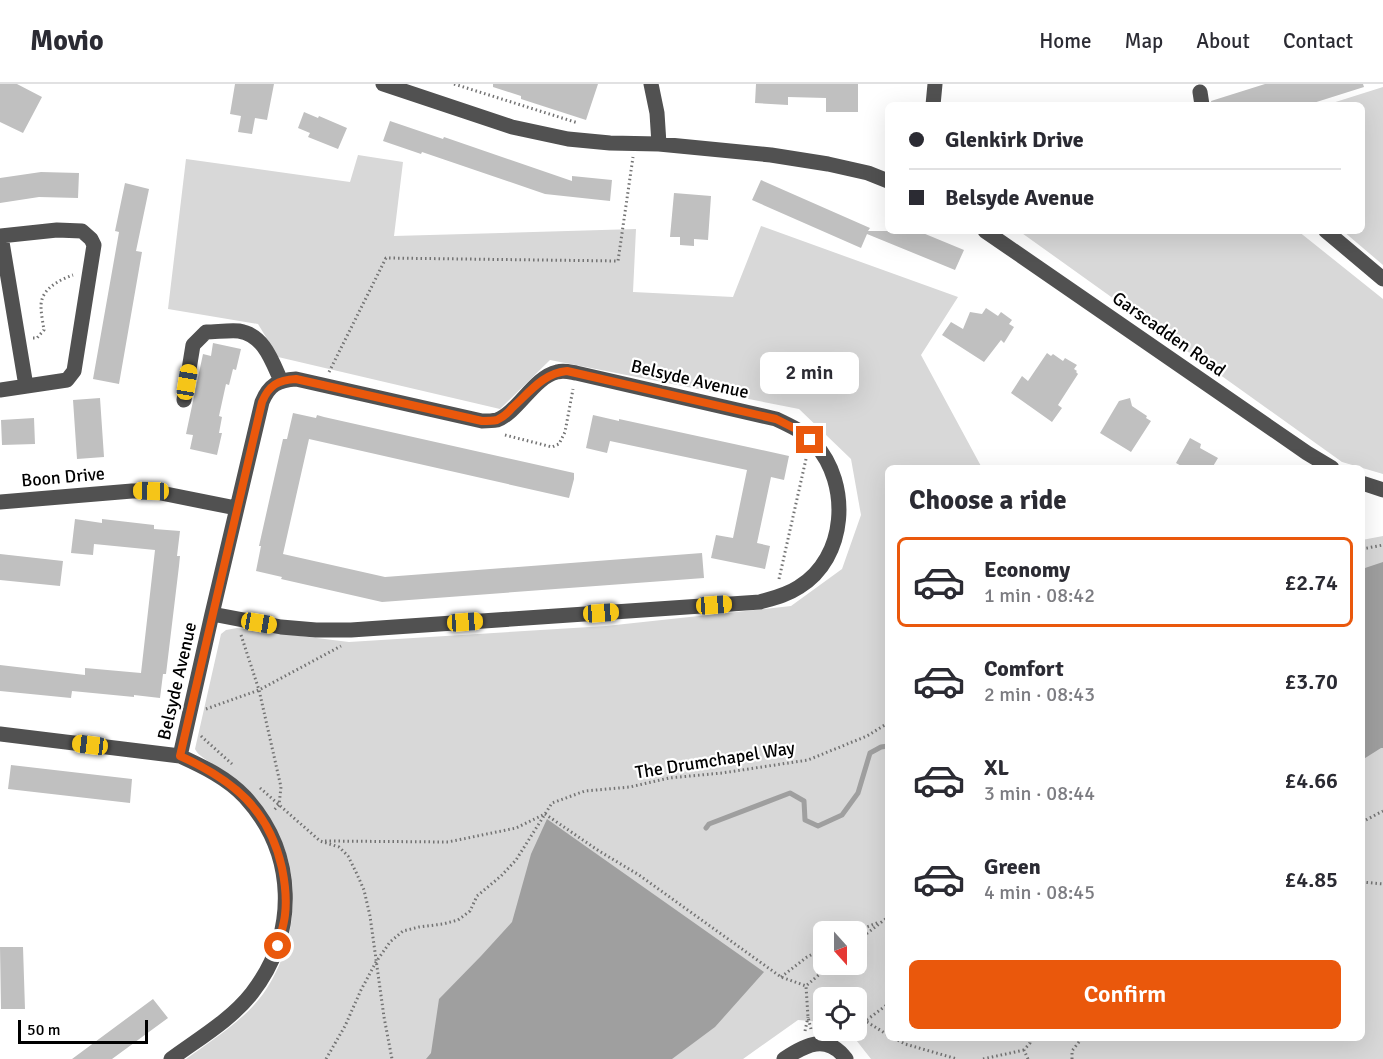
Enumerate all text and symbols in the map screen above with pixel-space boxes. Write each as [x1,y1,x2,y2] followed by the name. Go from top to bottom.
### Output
[30,24,104,58] text: Movio
[1039,28,1092,54] text: Home
[1125,28,1163,54] text: Map
[1196,28,1250,54] text: About
[1283,28,1353,54] text: Contact
[945,126,1084,153] text: Glenkirk Drive
[945,184,1094,211] text: Belsyde Avenue
[1108,287,1230,381] street label: Garscadden Road
[760,353,860,395] callout: 2 min
[629,355,751,403] street label: Belsyde Avenue
[786,360,833,385] text: 2 min
[175,363,199,401] car
[796,426,823,453] route end
[20,462,106,492] street label: Boon Drive
[133,482,169,500] car
[909,484,1067,517] text: Choose a ride
[912,555,966,609] icon: car
[984,556,1070,583] text: Economy
[1284,569,1338,596] text: £2.74
[984,583,1095,608] text: 1 min · 08:42
[695,595,733,615] car
[582,603,620,623] car
[240,611,278,635] car
[446,612,484,632] car
[153,620,201,742] street label: Belsyde Avenue
[912,654,966,708] icon: car
[984,655,1064,682] text: Comfort
[1284,668,1338,695] text: £3.70
[984,682,1095,707] text: 2 min · 08:43
[71,734,109,756] car
[634,736,797,783] street label: The Drumchapel Way
[912,753,966,807] icon: car
[984,754,1009,781] text: XL
[1284,767,1338,794] text: £4.66
[984,781,1095,806] text: 3 min · 08:44
[912,852,966,906] icon: car
[984,853,1041,880] text: Green
[1284,866,1338,893] text: £4.85
[984,880,1095,905] text: 4 min · 08:45
[813,921,867,975] north arrow
[813,921,867,1041] map controls
[264,932,291,959] route start
[909,960,1341,1029] button: Confirm
[813,987,867,1041] button: locate
[18,1017,148,1044] scale bar
[27,1020,61,1040] text: 50 m

